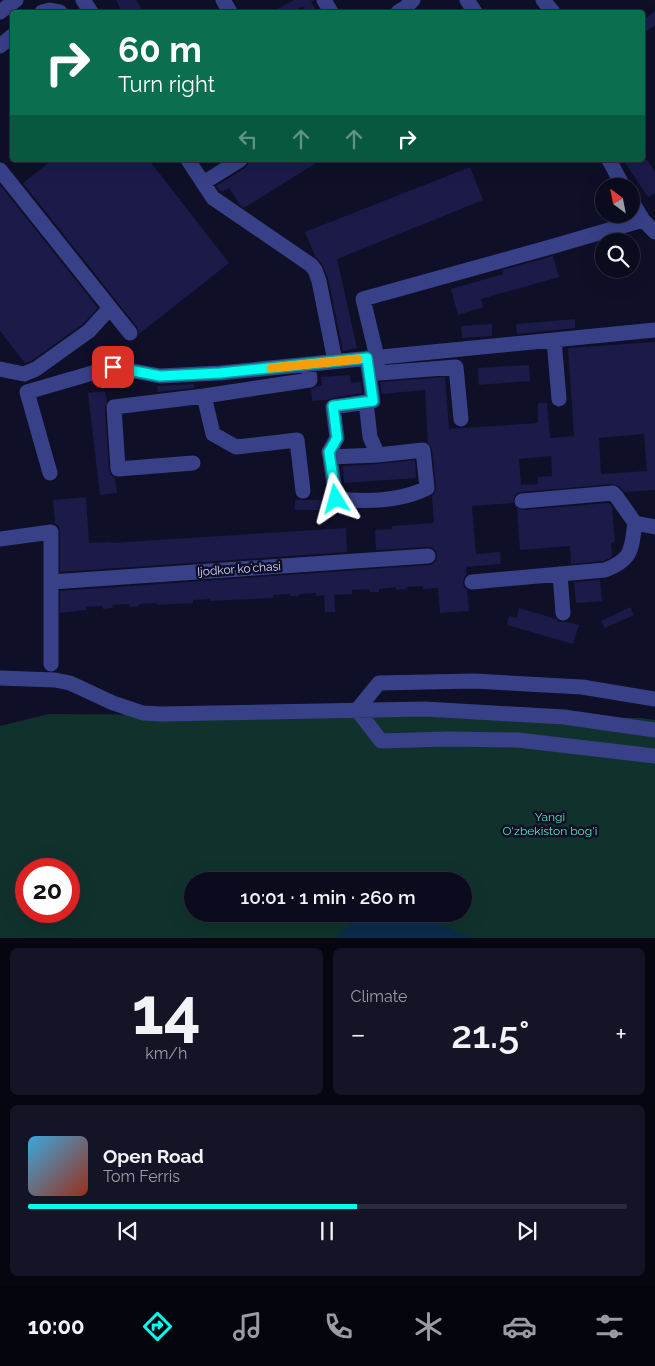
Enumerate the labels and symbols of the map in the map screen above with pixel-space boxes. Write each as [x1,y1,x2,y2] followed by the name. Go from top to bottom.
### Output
[595,178,640,222] north arrow
[92,346,134,388] pin
[309,472,361,524] position arrow
[197,559,281,579] street label: Ijodkor koʻchasi
[503,810,597,838] park label: Yangi O'zbekiston bog'i
[15,858,80,923] speed limit sign: 20

